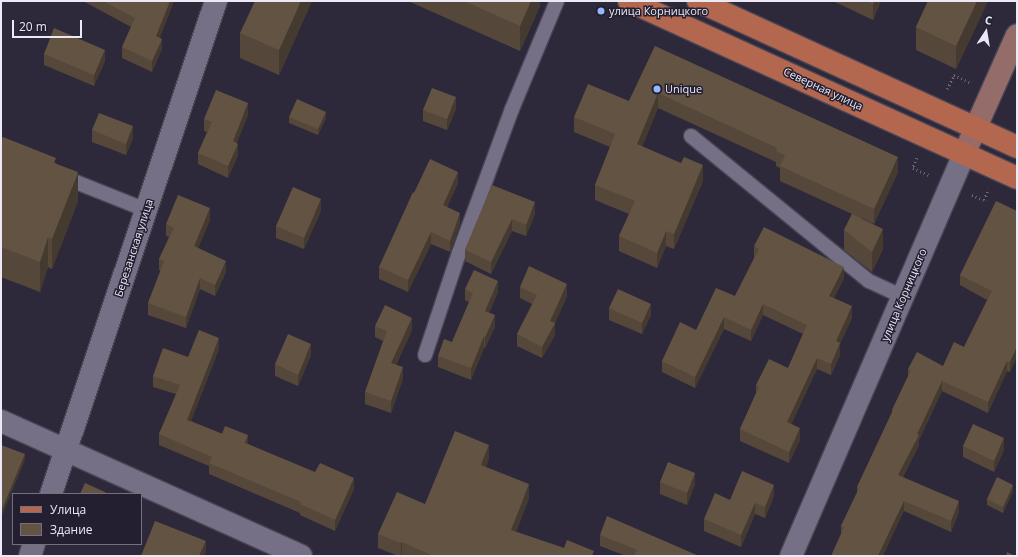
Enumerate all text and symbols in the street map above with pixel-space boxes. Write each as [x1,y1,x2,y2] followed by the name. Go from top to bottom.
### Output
[609,4,708,18] place label: улица Корницкого
[596,6,606,16] marker: улица Корницкого
[14,12,84,38] scale bar
[966,12,1006,52] north arrow
[984,12,994,28] text: С
[19,18,47,35] text: 20 m
[781,65,865,113] street label: Северная улица
[665,82,702,96] place label: Unique
[652,84,662,94] marker: Unique
[112,197,156,299] street label: Березанская улица
[879,247,929,343] street label: улица Корницкого
[12,493,142,545] legend
[50,501,86,518] text: Улица
[50,521,93,538] text: Здание

